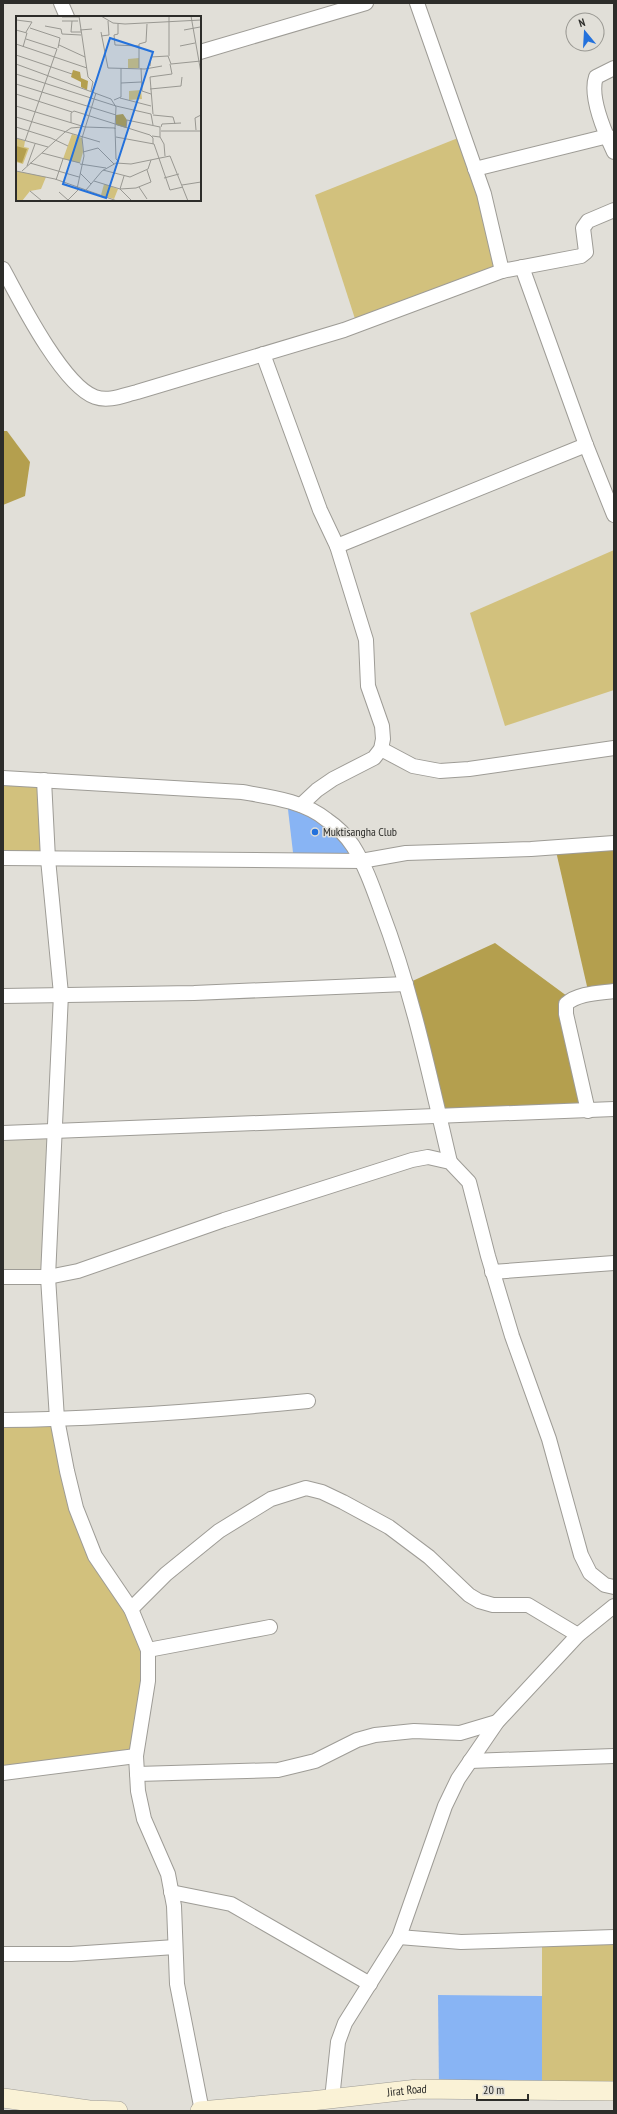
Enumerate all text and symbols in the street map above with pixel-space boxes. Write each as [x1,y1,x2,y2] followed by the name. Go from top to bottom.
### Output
[565,12,605,52] north arrow
[577,15,587,30] text: N
[16,16,201,201] inset map
[323,824,397,839] place label: Muktisangha Club
[310,827,320,837] marker: Muktisangha Club
[477,2076,528,2102] scale bar
[385,2081,427,2100] street label: Jirat Road
[483,2082,504,2097] text: 20 m

